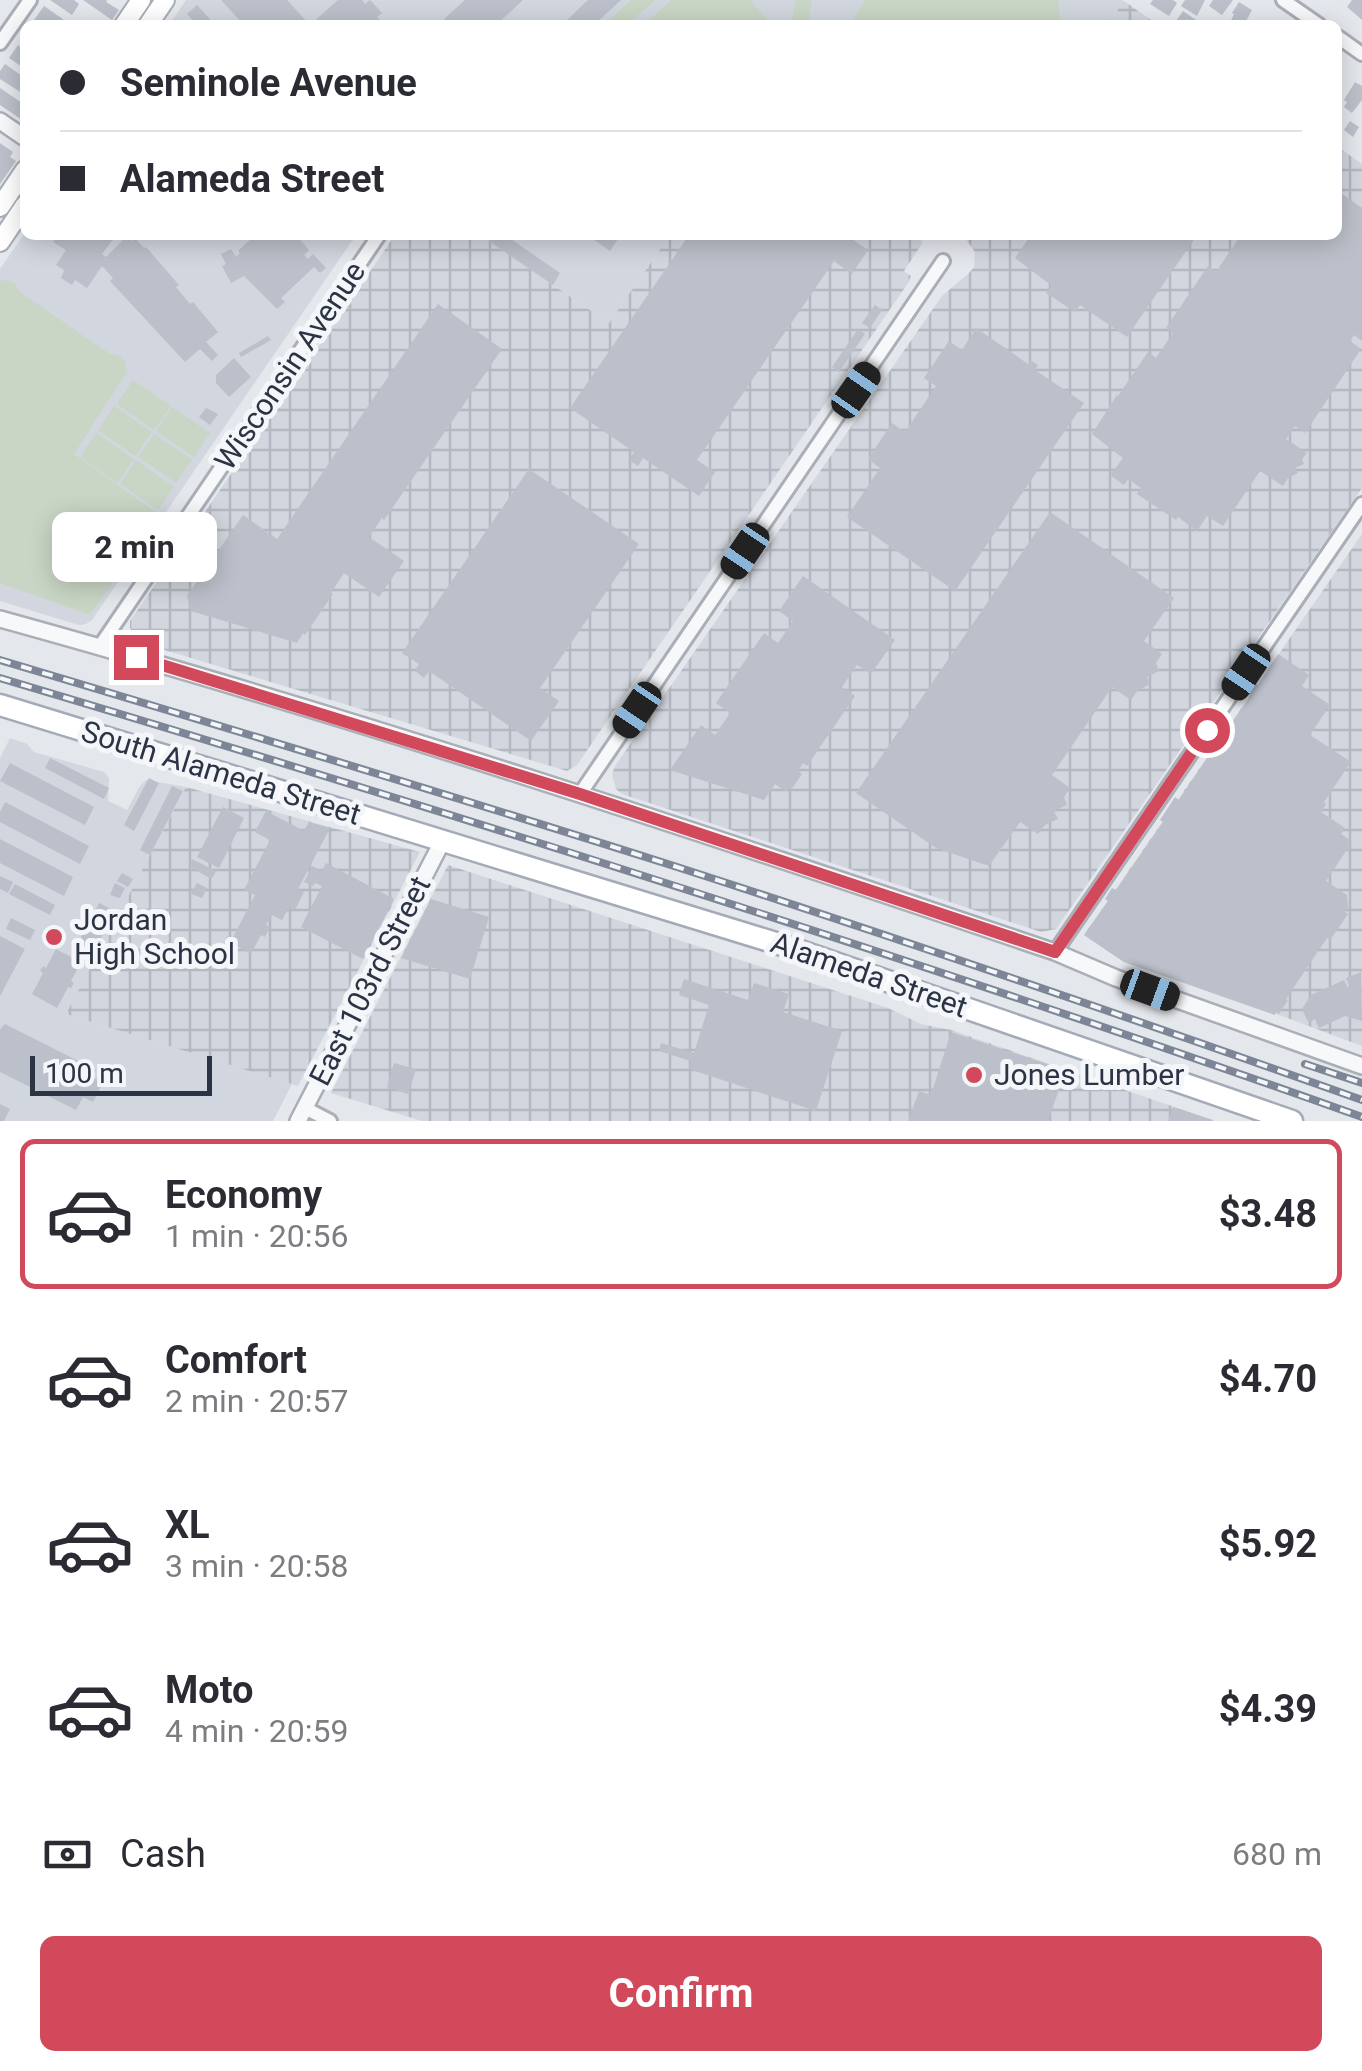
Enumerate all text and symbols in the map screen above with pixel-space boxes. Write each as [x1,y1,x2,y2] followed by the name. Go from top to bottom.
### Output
[120,61,417,105] text: Seminole Avenue
[120,157,384,201] text: Alameda Street
[207,255,372,477] street label: Wisconsin Avenue
[827,357,885,423] car
[54,512,218,582] callout: 2 min
[716,518,774,584] car
[94,528,175,566] text: 2 min
[114,635,159,680] route end
[1217,639,1275,705] car
[608,677,666,743] car
[1185,708,1230,753] route start
[77,713,365,832] street label: South Alameda Street
[302,870,437,1091] street label: East 103rd Street
[74,902,235,971] place label: Jordan High School
[766,925,972,1024] street label: Alameda Street
[43,926,65,948] marker: Jordan High School
[1117,966,1183,1014] car
[30,1051,212,1096] scale bar
[45,1057,124,1090] text: 100 m
[994,1057,1184,1092] place label: Jones Lumber
[963,1064,985,1086] marker: Jones Lumber
[45,1169,135,1259] icon: car
[165,1173,322,1217] text: Economy
[1219,1192,1317,1236] text: $3.48
[165,1217,348,1255] text: 1 min · 20:56
[45,1334,135,1424] icon: car
[165,1338,307,1382] text: Comfort
[1219,1357,1317,1401] text: $4.70
[165,1382,348,1420] text: 2 min · 20:57
[45,1499,135,1589] icon: car
[165,1503,210,1547] text: XL
[1219,1522,1317,1566] text: $5.92
[165,1547,348,1585] text: 3 min · 20:58
[45,1664,135,1754] icon: car
[165,1668,254,1712] text: Moto
[1219,1687,1317,1731] text: $4.39
[165,1712,348,1750] text: 4 min · 20:59
[40,1827,95,1882] icon: cash
[120,1832,206,1876] text: Cash
[1232,1835,1322,1873] text: 680 m
[40,1936,1322,2051] button: Confirm

